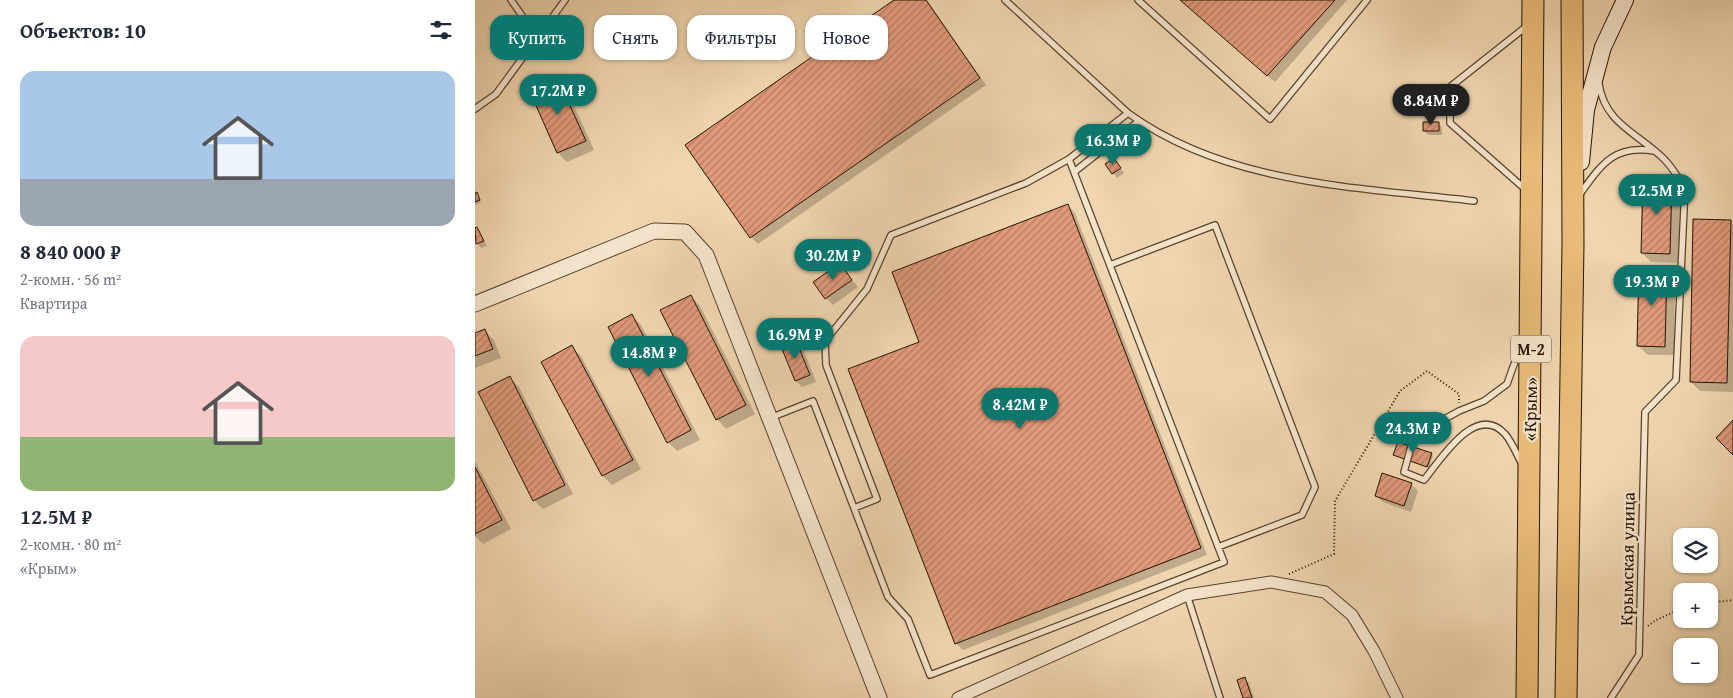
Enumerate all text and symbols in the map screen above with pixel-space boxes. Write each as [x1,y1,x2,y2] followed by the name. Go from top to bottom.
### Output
[20,15,146,46] text: Объектов: 10
[490,15,584,60] chip: Купить
[594,15,677,60] chip: Снять
[687,15,795,60] chip: Фильтры
[805,15,888,60] chip: Новое
[427,16,455,44] icon: filters
[512,74,604,116] pin: 17.2M ₽
[531,78,585,102] text: 17.2M ₽
[1385,84,1477,126] pin: 8.84M ₽
[1404,88,1458,112] text: 8.84M ₽
[193,103,283,193] icon: home
[1067,124,1159,166] pin: 16.3M ₽
[1086,128,1140,152] text: 16.3M ₽
[1611,174,1703,216] pin: 12.5M ₽
[1630,178,1684,202] text: 12.5M ₽
[20,236,121,267] text: 8 840 000 ₽
[787,238,879,281] pin: 30.2M ₽
[806,243,860,267] text: 30.2M ₽
[1606,264,1698,307] pin: 19.3M ₽
[20,267,121,291] text: 2-комн. · 56 m²
[1625,269,1679,293] text: 19.3M ₽
[20,291,87,315] text: Квартира
[749,318,841,360] pin: 16.9M ₽
[768,322,822,346] text: 16.9M ₽
[603,336,695,378] pin: 14.8M ₽
[1511,336,1551,362] road number: М-2
[622,340,676,364] text: 14.8M ₽
[193,368,283,458] icon: home
[1516,377,1544,441] street label: «Крым»
[974,388,1066,430] pin: 8.42M ₽
[993,392,1047,416] text: 8.42M ₽
[1367,412,1459,454] pin: 24.3M ₽
[1386,416,1440,440] text: 24.3M ₽
[1612,491,1642,626] street label: Крымская улица
[20,501,92,532] text: 12.5M ₽
[1673,528,1718,683] map controls
[1673,528,1718,573] button: layers
[20,532,121,556] text: 2-комн. · 80 m²
[20,556,77,580] text: «Крым»
[1673,583,1718,628] button: +
[1673,638,1718,683] button: −

